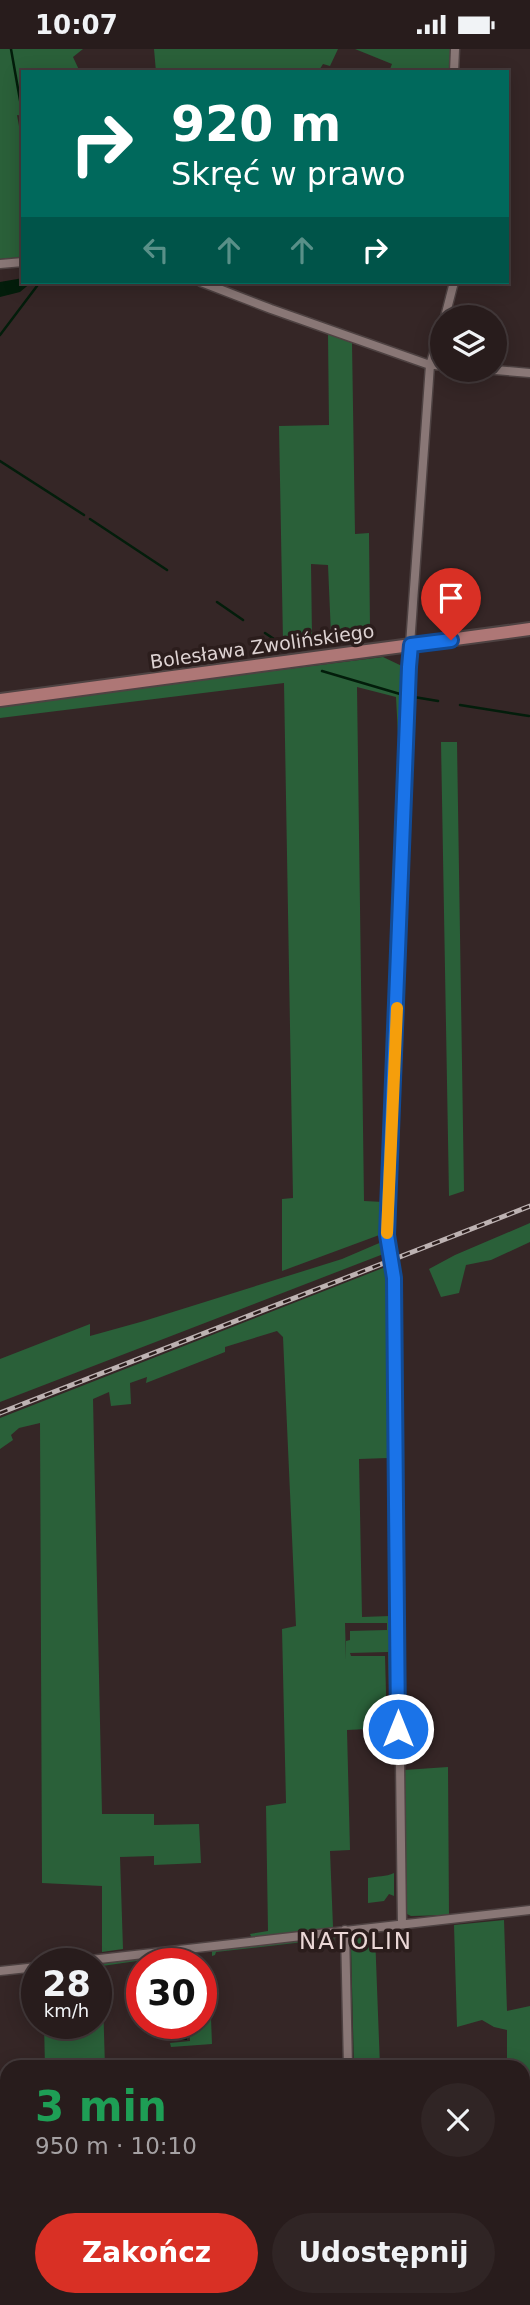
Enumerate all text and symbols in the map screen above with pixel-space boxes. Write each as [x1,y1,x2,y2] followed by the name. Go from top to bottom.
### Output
[35,10,118,40] text: 10:07
[171,96,341,153] text: 920 m
[56,98,147,189] icon: right
[171,155,406,193] text: Skręć w prawo
[137,231,175,269] icon: left
[210,231,248,269] icon: ahead
[283,231,321,269] icon: ahead
[356,231,394,269] icon: right
[430,305,507,382] map controls
[430,305,507,382] button: layers
[421,568,481,640] pin
[432,579,470,617] icon: arrive
[148,619,376,673] street label: Bolesława Zwolińskiego
[361,1692,435,1766] position arrow
[299,1928,413,1954] district label: NATOLIN
[126,1948,217,2039] speed limit sign: 30
[42,1964,91,2004] text: 28
[44,2000,89,2021] text: km/h
[35,2082,167,2131] text: 3 min
[421,2083,495,2157] button: close
[35,2133,197,2159] text: 950 m · 10:10
[35,2213,258,2293] button: Zakończ
[272,2213,495,2293] button: Udostępnij

